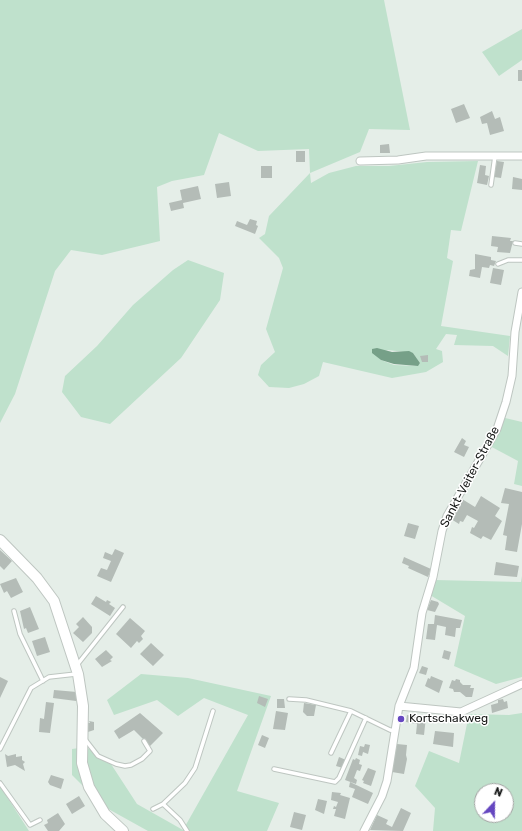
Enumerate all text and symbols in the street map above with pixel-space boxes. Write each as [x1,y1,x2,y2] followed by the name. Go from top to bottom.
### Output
[437,424,503,530] street label: Sankt-Veiter-Straße
[409,712,488,726] place label: Kortschakweg
[396,714,406,724] marker: Kortschakweg
[474,783,514,823] north arrow
[492,785,504,800] text: N

